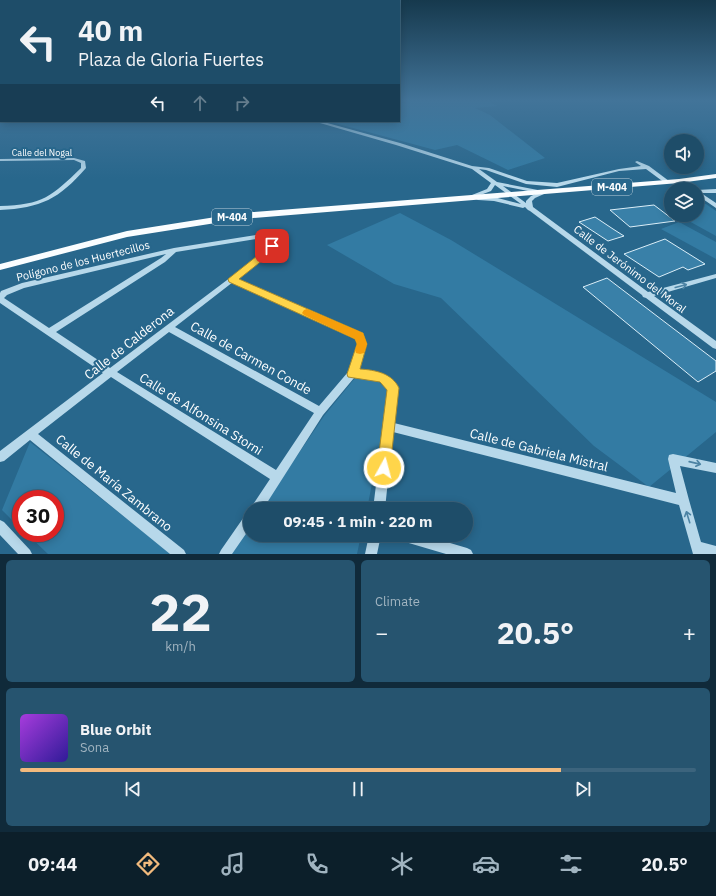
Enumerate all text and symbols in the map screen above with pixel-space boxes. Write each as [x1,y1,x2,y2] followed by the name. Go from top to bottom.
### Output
[78,12,143,49] text: 40 m
[12,16,64,68] icon: left
[78,48,264,71] text: Plaza de Gloria Fuertes
[147,92,169,114] icon: left
[189,92,211,114] icon: ahead
[231,92,253,114] icon: right
[664,134,704,222] map controls
[664,134,704,174] button: sound
[12,147,73,158] street label: Calle del Nogal
[592,179,632,195] road number: M-404
[664,182,704,222] button: layers
[212,209,252,225] road number: M-404
[571,222,689,316] street label: Calle de Jerónimo del Moral
[255,229,289,263] pin
[261,235,283,257] icon: arrive
[15,238,151,284] street label: Polígono de los Huertecillos
[674,281,687,289] one-way arrow
[81,303,177,383] street label: Calle de Calderona
[187,318,315,398] street label: Calle de Carmen Conde
[136,369,266,459] street label: Calle de Alfonsina Storni
[468,425,610,476] street label: Calle de Gabriela Mistral
[52,431,176,535] street label: Calle de María Zambrano
[363,447,405,489] position arrow
[688,460,701,468] one-way arrow
[12,490,64,542] speed limit sign: 30
[684,510,691,523] one-way arrow
[284,512,432,531] text: 09:45 · 1 min · 220 m
[149,578,212,645] text: 22
[375,593,420,610] text: Climate
[497,613,574,652] text: 20.5°
[375,618,388,647] text: −
[683,618,696,647] text: +
[165,638,196,655] text: km/h
[80,720,151,739] text: Blue Orbit
[80,739,109,756] text: Sona
[122,778,144,800] icon: previous
[347,778,369,800] icon: pause
[572,778,594,800] icon: next
[134,850,162,878] icon: directions
[219,850,247,878] icon: music
[303,850,331,878] icon: phone
[388,850,416,878] icon: climate
[472,850,500,878] icon: car
[557,850,585,878] icon: filters
[28,853,77,876] text: 09:44
[641,853,688,876] text: 20.5°

